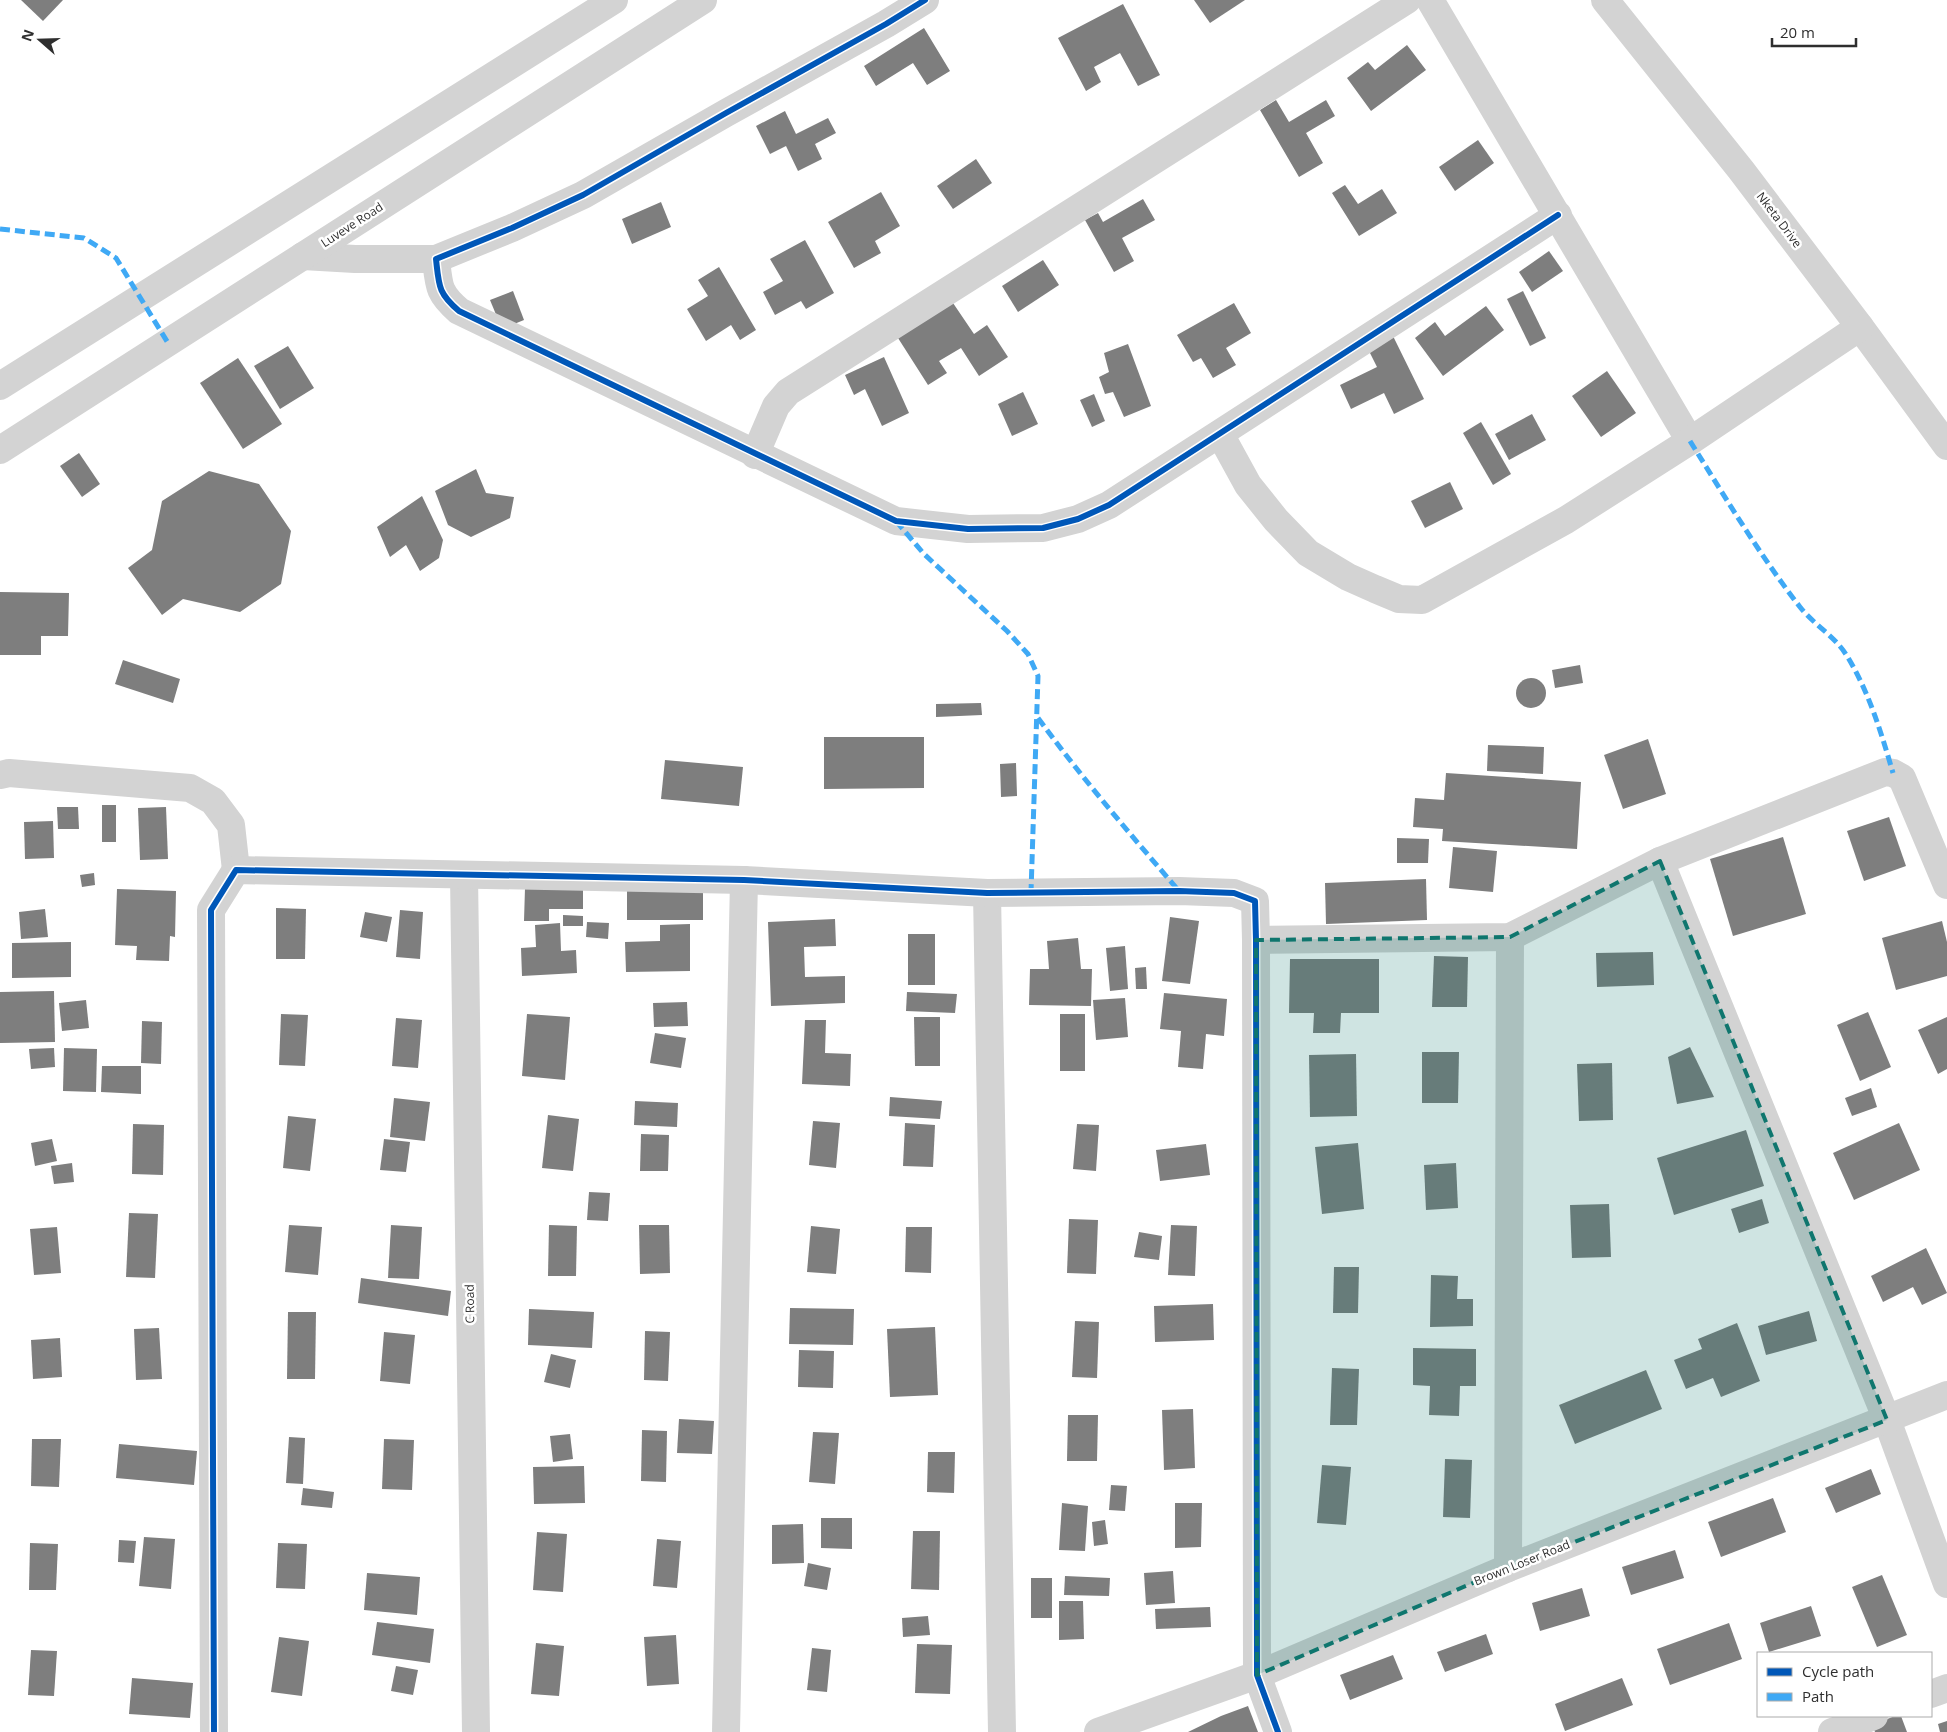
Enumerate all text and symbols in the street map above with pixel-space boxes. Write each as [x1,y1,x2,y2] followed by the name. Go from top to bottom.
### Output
[15,15,65,65] north arrow
[1772,15,1856,47] scale bar
[1780,22,1815,42] text: 20 m
[16,27,38,44] text: N
[1753,188,1806,251] street label: Nketa Drive
[317,198,386,251] street label: Luveve Road
[461,1284,478,1324] street label: C Road
[1471,1536,1572,1590] street label: Brown Loser Road
[1757,1652,1932,1717] legend
[1802,1661,1874,1681] text: Cycle path
[1802,1686,1834,1706] text: Path

